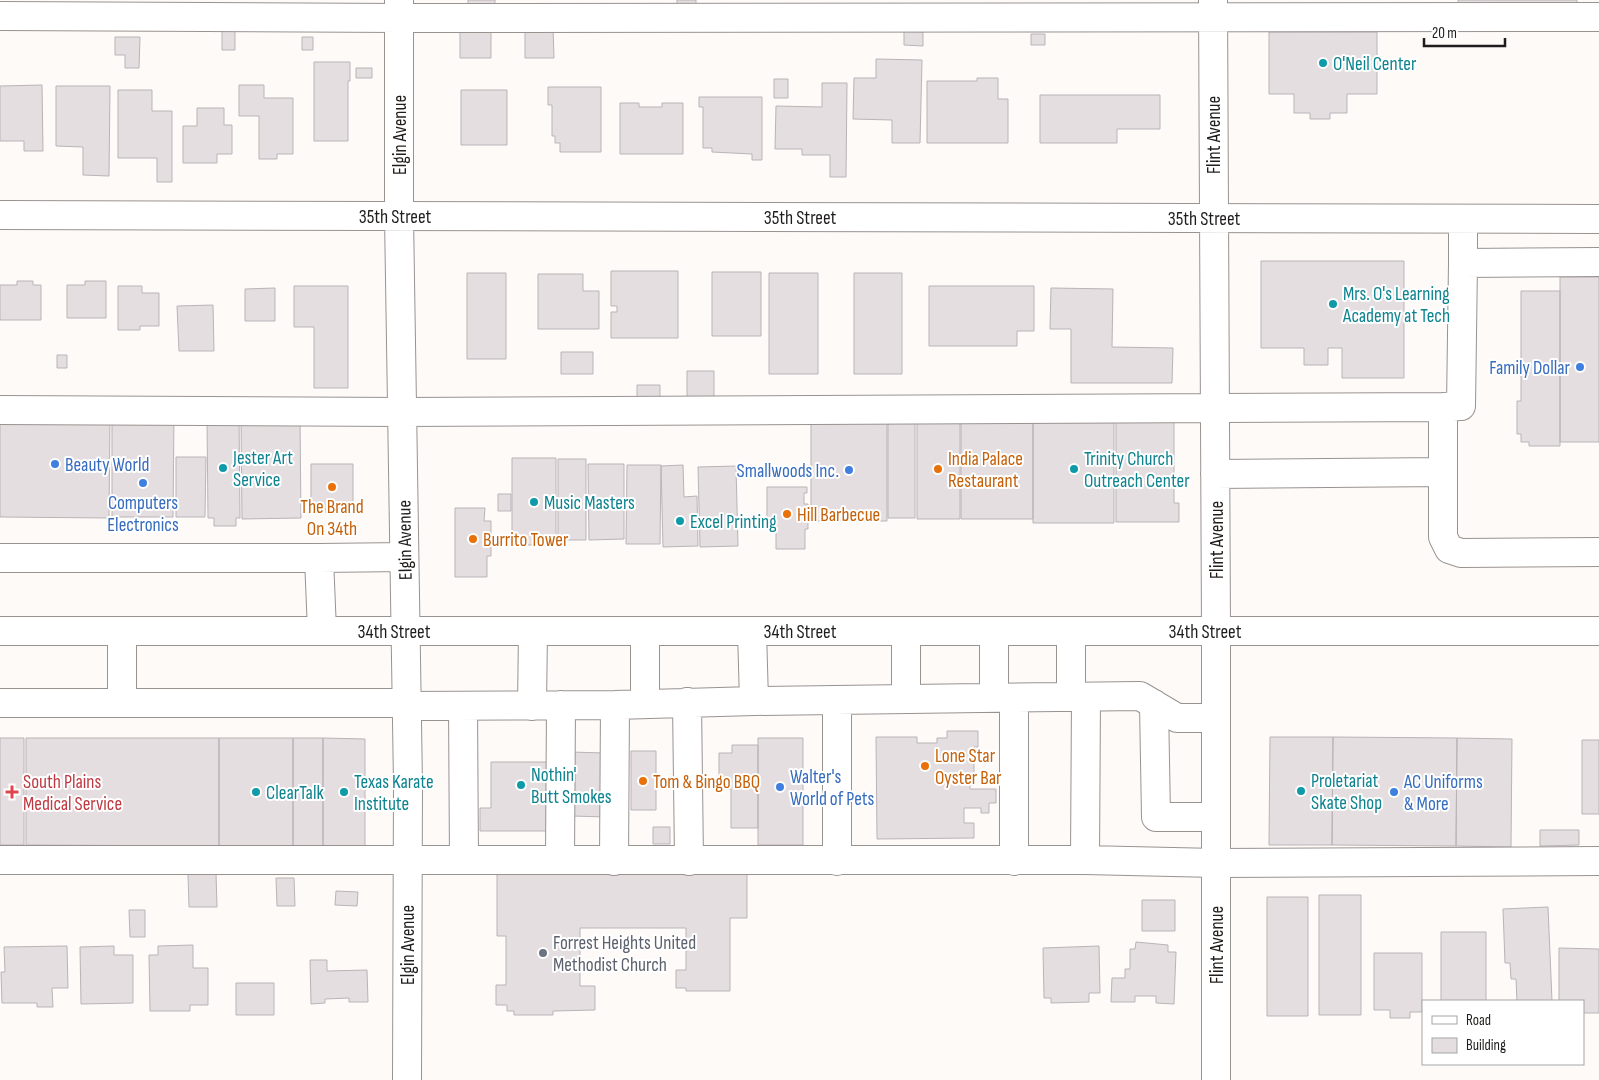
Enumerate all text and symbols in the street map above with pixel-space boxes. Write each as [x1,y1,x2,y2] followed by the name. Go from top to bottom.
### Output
[1424,15,1505,47] scale bar
[1432,24,1457,43] text: 20 m
[1333,53,1417,76] place label: O'Neil Center
[1317,57,1329,69] marker: O'Neil Center
[389,95,412,175] street label: Elgin Avenue
[1203,96,1226,174] street label: Flint Avenue
[359,206,432,229] street label: 35th Street
[764,207,837,230] street label: 35th Street
[1168,208,1241,231] street label: 35th Street
[1342,283,1450,328] place label: Mrs. O's Learning Academy at Tech
[1327,298,1339,310] marker: Mrs. O's Learning Academy at Tech
[1489,357,1571,380] place label: Family Dollar
[1574,361,1586,373] marker: Family Dollar
[232,447,293,492] place label: Jester Art Service
[948,448,1023,493] place label: India Palace Restaurant
[1084,448,1190,493] place label: Trinity Church Outreach Center
[65,454,149,477] place label: Beauty World
[49,458,61,470] marker: Beauty World
[737,460,839,483] place label: Smallwoods Inc.
[217,462,229,474] marker: Jester Art Service
[932,463,944,475] marker: India Palace Restaurant
[1068,463,1080,475] marker: Trinity Church Outreach Center
[843,464,855,476] marker: Smallwoods Inc.
[137,477,149,489] marker: Computers Electronics
[326,481,338,493] marker: The Brand On 34th
[107,492,179,537] place label: Computers Electronics
[544,492,635,515] place label: Music Masters
[300,496,364,541] place label: The Brand On 34th
[528,496,540,508] marker: Music Masters
[393,500,418,580] street label: Elgin Avenue
[1206,501,1229,579] street label: Flint Avenue
[797,504,880,527] place label: Hill Barbecue
[781,508,793,520] marker: Hill Barbecue
[690,511,777,534] place label: Excel Printing
[674,515,686,527] marker: Excel Printing
[483,529,569,552] place label: Burrito Tower
[467,533,479,545] marker: Burrito Tower
[358,621,431,644] street label: 34th Street
[764,621,837,644] street label: 34th Street
[1169,621,1242,644] street label: 34th Street
[935,745,1002,790] place label: Lone Star Oyster Bar
[919,760,931,772] marker: Lone Star Oyster Bar
[531,764,612,809] place label: Nothin' Butt Smokes
[790,766,874,811] place label: Walter's World of Pets
[1311,770,1382,815] place label: Proletariat Skate Shop
[23,771,122,816] place label: South Plains Medical Service
[354,771,434,816] place label: Texas Karate Institute
[653,771,760,794] place label: Tom & Bingo BBQ
[1403,771,1483,816] place label: AC Uniforms & More
[637,775,649,787] marker: Tom & Bingo BBQ
[515,779,527,791] marker: Nothin' Butt Smokes
[774,781,786,793] marker: Walter's World of Pets
[266,782,324,805] place label: ClearTalk
[5,785,19,799] marker: South Plains Medical Service
[1295,785,1307,797] marker: Proletariat Skate Shop
[250,786,262,798] marker: ClearTalk
[338,786,350,798] marker: Texas Karate Institute
[1388,786,1400,798] marker: AC Uniforms & More
[397,905,420,985] street label: Elgin Avenue
[1206,906,1229,984] street label: Flint Avenue
[553,932,696,977] place label: Forrest Heights United Methodist Church
[537,947,549,959] marker: Forrest Heights United Methodist Church
[1422,1000,1584,1065] legend
[1466,1011,1491,1030] text: Road
[1466,1036,1506,1055] text: Building

